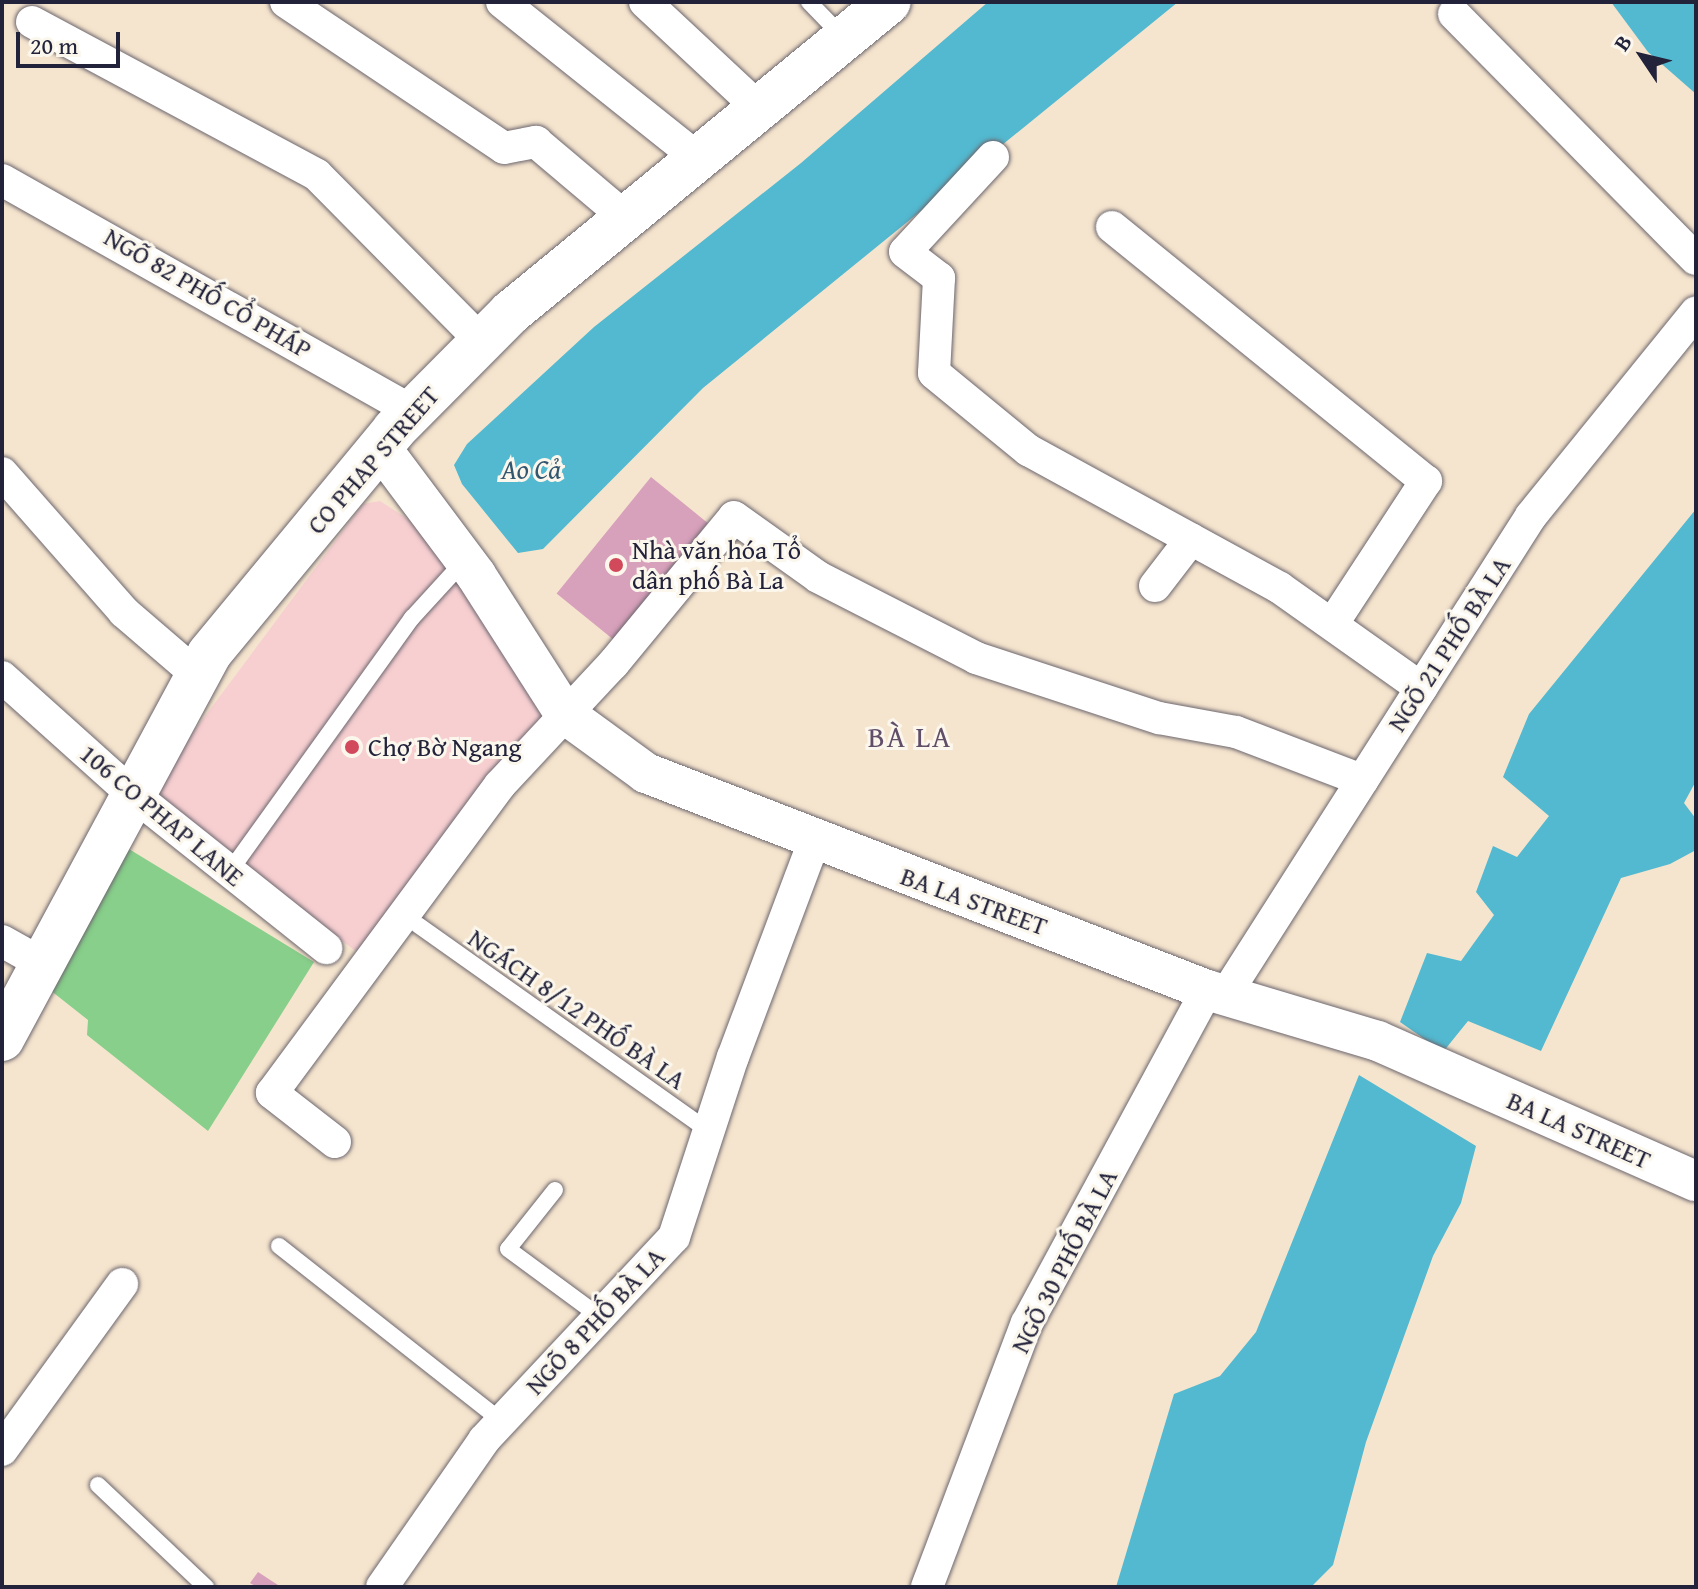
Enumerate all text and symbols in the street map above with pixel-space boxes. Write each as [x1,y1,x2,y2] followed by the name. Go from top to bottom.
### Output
[20,16,124,66] scale bar
[1602,16,1682,96] north arrow
[1605,27,1639,57] text: B
[30,28,78,63] text: 20 m
[99,221,317,365] street label: NGÕ 82 PHỐ CỔ PHÁP
[300,380,446,540] street label: CO PHAP STREET
[501,452,561,486] water label: Ao Cả
[632,534,801,596] place label: Nhà văn hóa Tổ dân phố Bà La
[1381,551,1517,737] street label: NGÕ 21 PHỐ BÀ LA
[607,556,625,574] marker: Nhà văn hóa Tổ dân phố Bà La
[868,718,952,754] district label: BÀ LA
[368,731,521,763] place label: Chợ Bờ Ngang
[74,737,250,893] street label: 106 CO PHAP LANE
[343,738,361,756] marker: Chợ Bờ Ngang
[897,860,1051,942] street label: BA LA STREET
[462,922,692,1096] street label: NGÁCH 8/12 PHỐ BÀ LA
[1503,1085,1655,1175] street label: BA LA STREET
[1004,1164,1124,1358] street label: NGÕ 30 PHỐ BÀ LA
[519,1241,671,1401] street label: NGÕ 8 PHỐ BÀ LA

